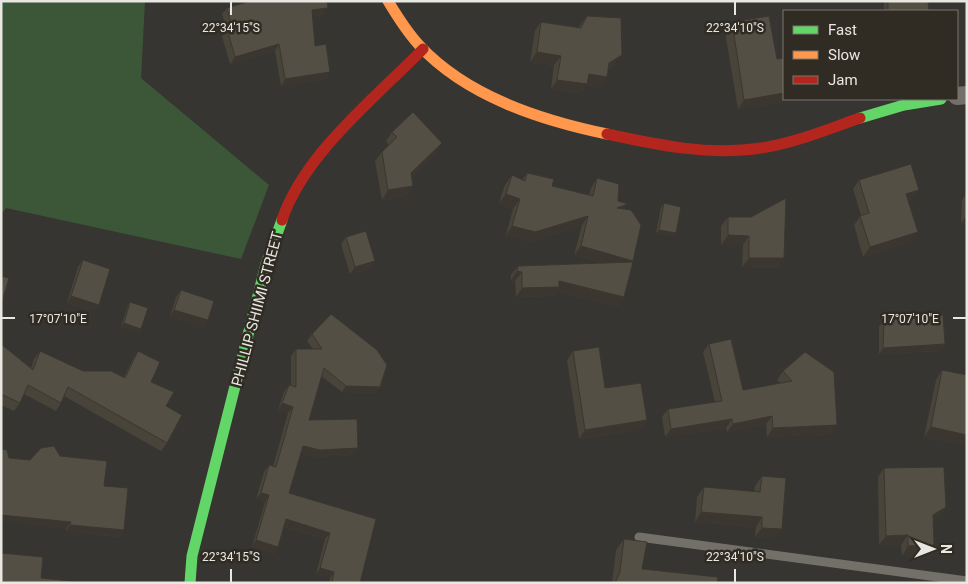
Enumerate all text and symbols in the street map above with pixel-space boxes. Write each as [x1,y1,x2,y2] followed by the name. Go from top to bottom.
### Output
[783,10,958,100] legend
[202,21,260,35] text: 22°34'15"S
[706,21,764,35] text: 22°34'10"S
[828,21,857,39] text: Fast
[828,46,860,64] text: Slow
[828,71,858,89] text: Jam
[228,230,286,388] street label: PHILLIP SHIIMI STREET
[29,312,87,326] text: 17°07'10"E
[881,312,939,326] text: 17°07'10"E
[908,524,958,574] north arrow
[938,544,954,554] text: N
[202,550,260,564] text: 22°34'15"S
[706,550,764,564] text: 22°34'10"S

